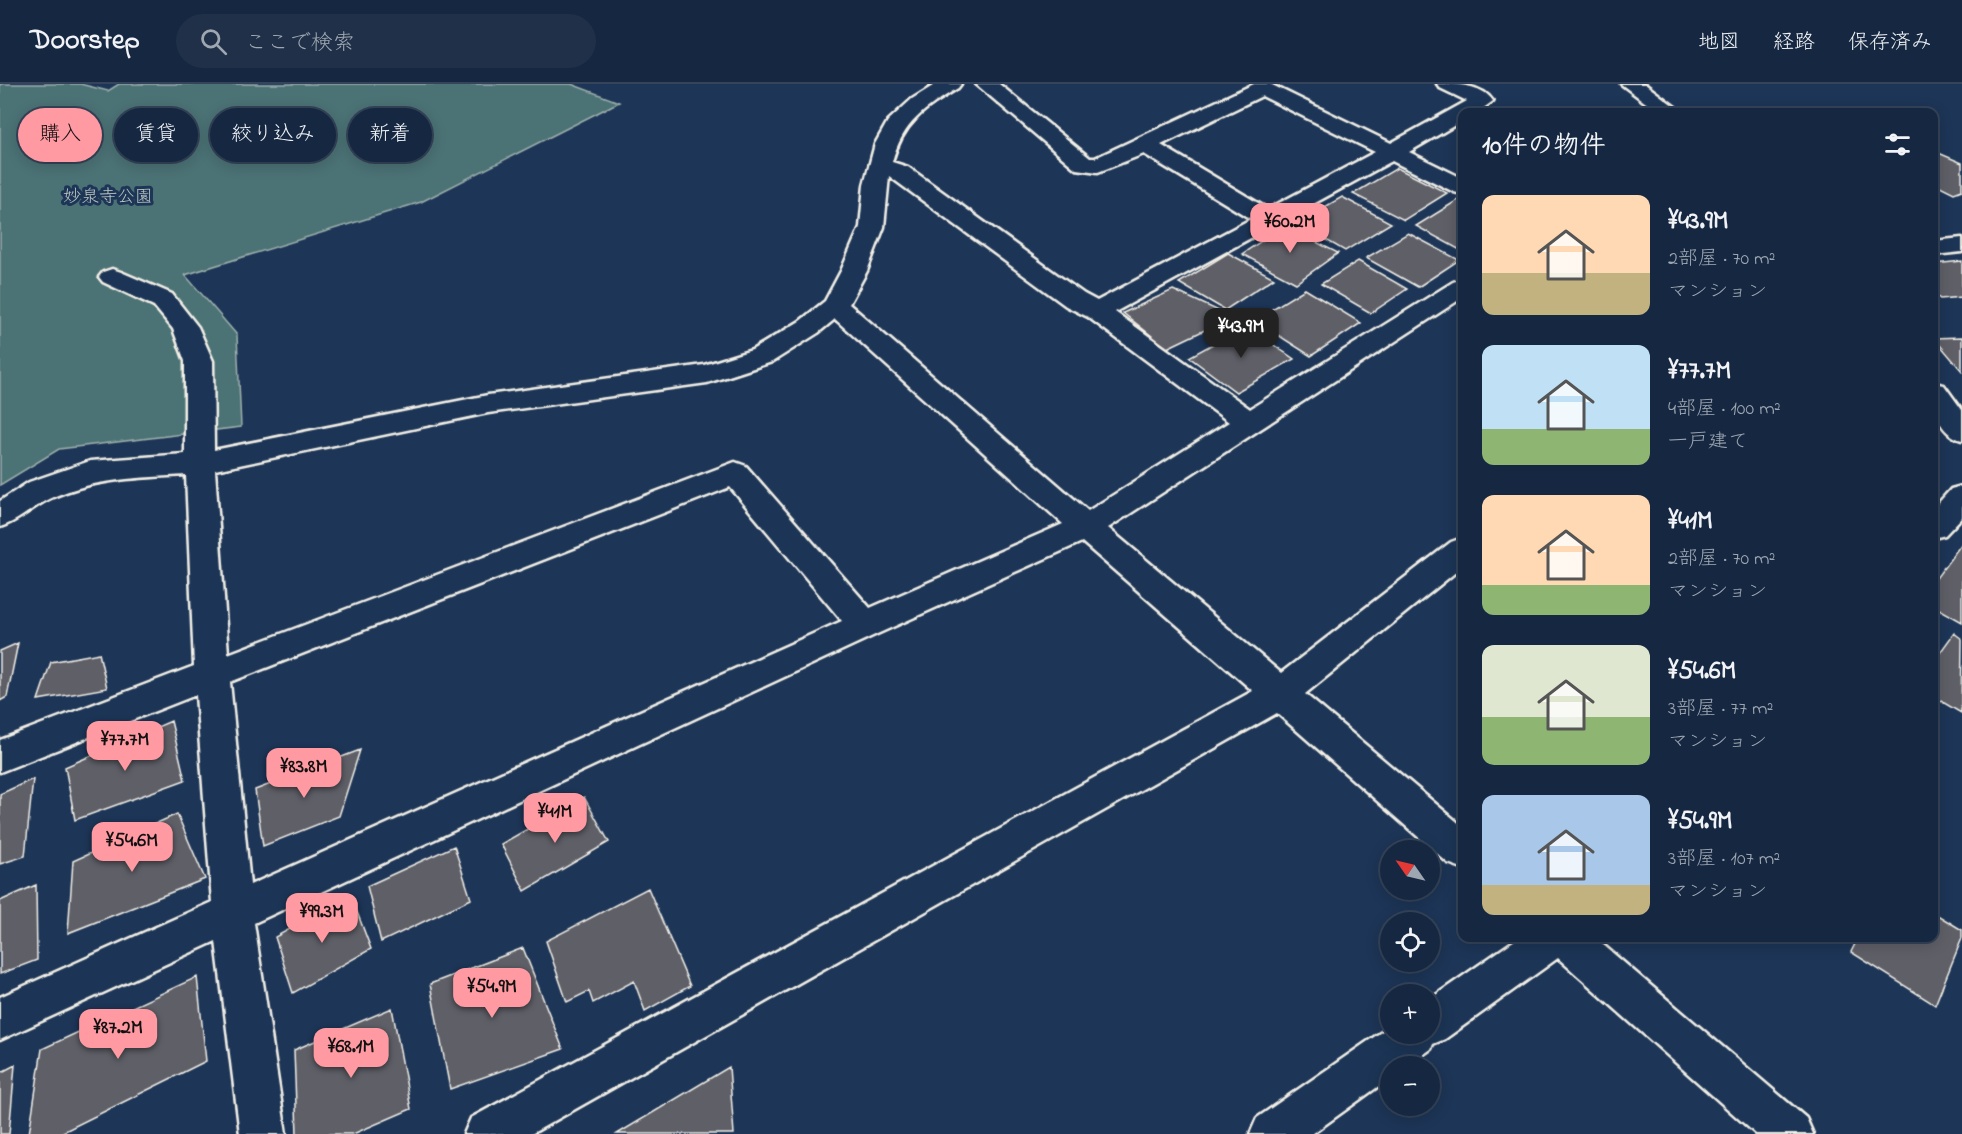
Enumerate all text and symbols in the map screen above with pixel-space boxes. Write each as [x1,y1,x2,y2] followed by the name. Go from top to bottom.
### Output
[176,14,596,68] search box
[30,21,140,62] text: Doorstep
[197,25,230,58] icon: search
[245,28,355,60] text: ここで検索
[1698,28,1740,58] text: 地図
[1773,28,1815,58] text: 経路
[1848,28,1932,58] text: 保存済み
[18,108,102,162] chip: 購入
[114,108,198,162] chip: 賃貸
[210,108,336,162] chip: 絞り込み
[348,108,432,162] chip: 新着
[1482,128,1606,166] text: 10件の物件
[1881,128,1914,161] icon: filters
[63,185,153,211] park label: 妙泉寺公園
[1241,203,1339,254] pin: ¥60.2M
[1668,203,1729,241] text: ¥43.9M
[1264,208,1316,237] text: ¥60.2M
[1530,219,1602,291] icon: home
[1668,245,1776,274] text: 2部屋 · 70 m²
[1668,278,1767,307] text: マンション
[1192,308,1290,359] pin: ¥43.9M
[1218,313,1264,342] text: ¥43.9M
[1668,353,1731,391] text: ¥77.7M
[1530,369,1602,441] icon: home
[1668,395,1781,424] text: 4部屋 · 100 m²
[1668,428,1748,457] text: 一戸建て
[1668,503,1713,541] text: ¥41M
[1530,519,1602,591] icon: home
[1668,545,1776,574] text: 2部屋 · 70 m²
[1668,578,1767,607] text: マンション
[1668,653,1736,691] text: ¥54.6M
[1530,669,1602,741] icon: home
[1668,695,1773,724] text: 3部屋 · 77 m²
[76,721,174,772] pin: ¥77.7M
[101,726,149,755] text: ¥77.7M
[1668,728,1767,757] text: マンション
[255,748,353,799] pin: ¥83.8M
[280,753,328,782] text: ¥83.8M
[519,793,591,844] pin: ¥41M
[538,798,572,827] text: ¥41M
[1668,803,1733,841] text: ¥54.9M
[1530,819,1602,891] icon: home
[83,822,181,873] pin: ¥54.6M
[106,827,158,856] text: ¥54.6M
[1380,840,1440,900] north arrow
[1380,840,1440,1116] map controls
[1668,845,1780,874] text: 3部屋 · 107 m²
[1668,878,1767,907] text: マンション
[273,893,371,944] pin: ¥99.3M
[300,898,344,927] text: ¥99.3M
[1380,912,1440,972] button: locate
[443,968,541,1019] pin: ¥54.9M
[467,973,517,1002] text: ¥54.9M
[1380,984,1440,1044] button: +
[69,1009,167,1060] pin: ¥87.2M
[93,1014,143,1043] text: ¥87.2M
[302,1028,400,1079] pin: ¥68.1M
[328,1033,374,1062] text: ¥68.1M
[1380,1056,1440,1116] button: −

